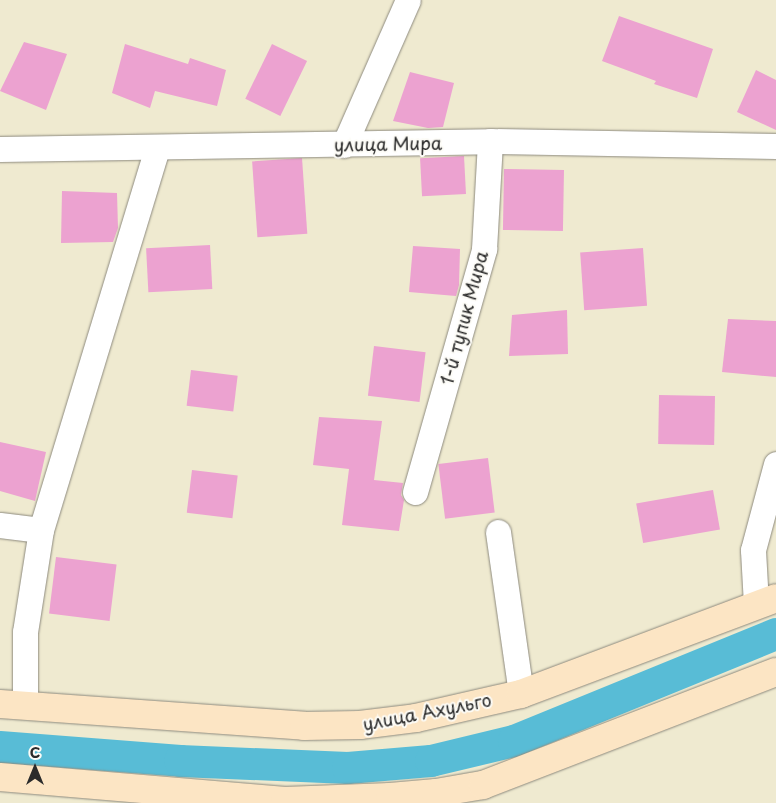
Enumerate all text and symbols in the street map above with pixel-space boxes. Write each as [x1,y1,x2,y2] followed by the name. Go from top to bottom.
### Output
[333,132,443,156] street label: улица Мира
[436,248,492,388] street label: 1-й тупик Мира
[361,689,493,735] street label: улица Ахульго
[30,742,40,763] text: С
[10,743,60,793] north arrow

